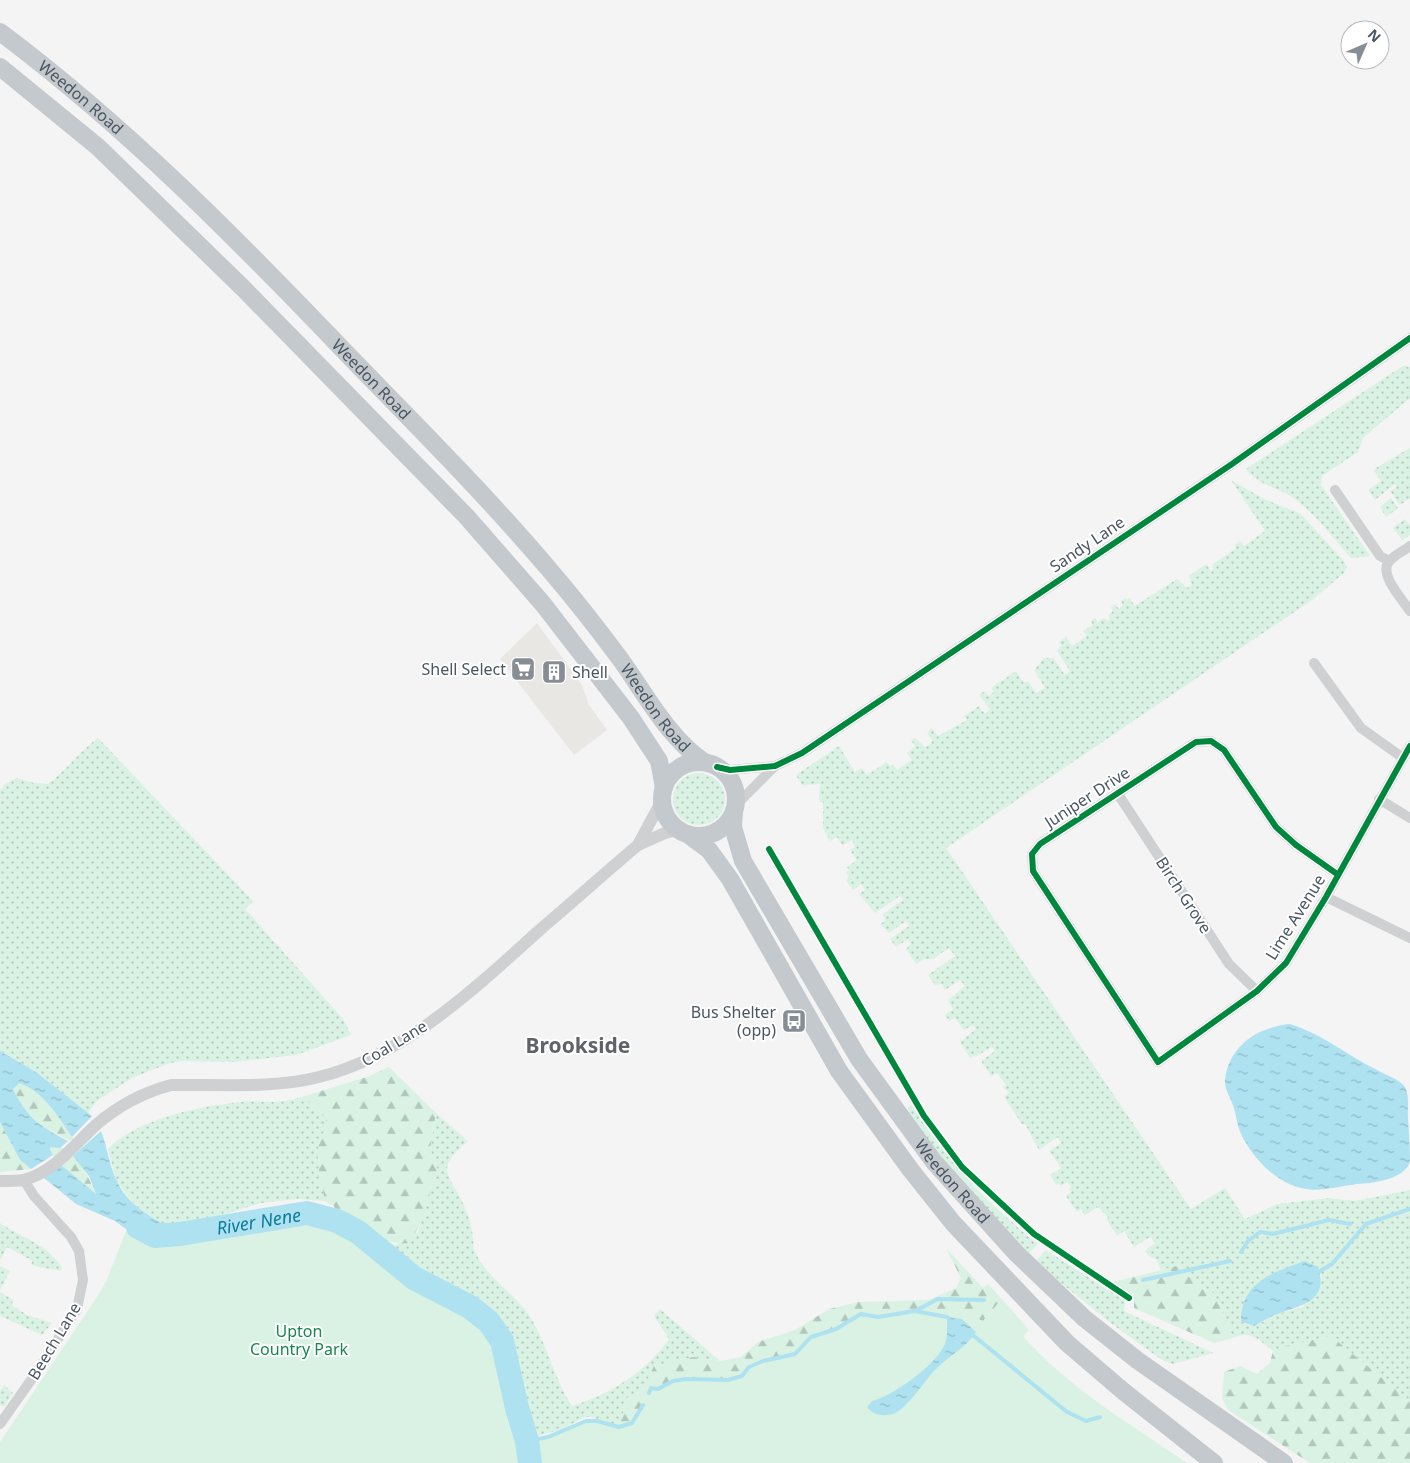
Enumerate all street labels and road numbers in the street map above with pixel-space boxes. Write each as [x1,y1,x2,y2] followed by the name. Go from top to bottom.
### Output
[34,55,128,139] street label: Weedon Road
[327,334,416,424] street label: Weedon Road
[1045,511,1129,577] street label: Sandy Lane
[616,659,695,757] street label: Weedon Road
[1038,761,1134,834] street label: Juniper Drive
[1151,853,1217,937] street label: Birch Grove
[1260,870,1330,964] street label: Lime Avenue
[357,1015,431,1071] street label: Coal Lane
[910,1135,995,1228] street label: Weedon Road
[22,1298,86,1384] street label: Beech Lane

